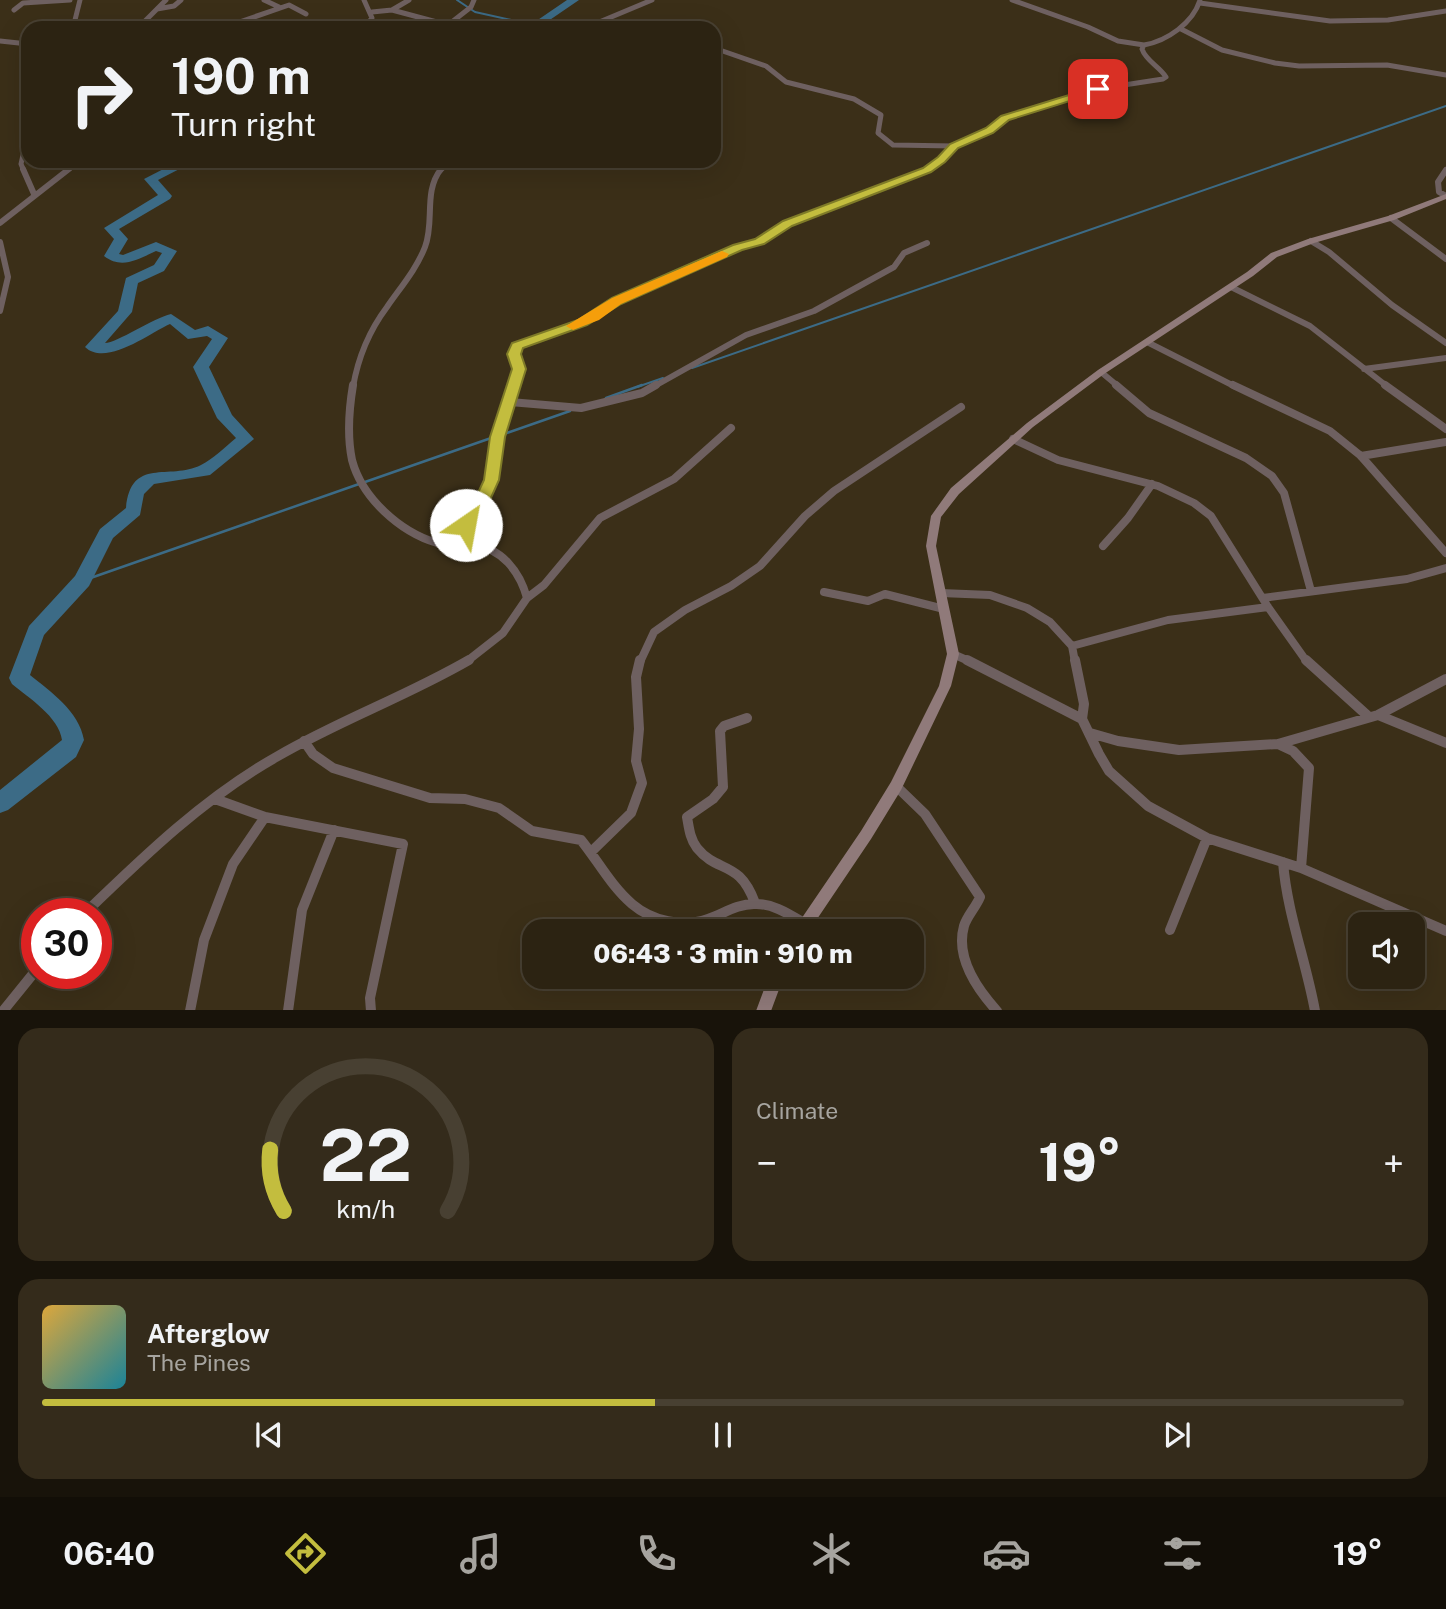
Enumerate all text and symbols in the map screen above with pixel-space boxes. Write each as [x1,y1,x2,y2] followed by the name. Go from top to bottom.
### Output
[171,47,311,105] text: 190 m
[56,49,147,140] icon: right
[1068,59,1128,119] pin
[1079,70,1117,108] icon: arrive
[171,106,316,143] text: Turn right
[429,488,503,562] position arrow
[21,898,112,989] speed limit sign: 30
[1348,912,1425,989] map controls
[1348,912,1425,989] button: sound
[593,938,853,969] text: 06:43 · 3 min · 910 m
[756,1097,838,1124] text: Climate
[320,1112,412,1197] text: 22
[1039,1132,1121,1193] text: 19°
[756,1141,777,1186] text: −
[1383,1141,1404,1186] text: +
[337,1193,395,1223] text: km/h
[147,1318,270,1349] text: Afterglow
[147,1349,251,1376] text: The Pines
[250,1416,288,1454] icon: previous
[704,1416,742,1454] icon: pause
[1158,1416,1196,1454] icon: next
[281,1529,330,1578] icon: directions
[456,1529,505,1578] icon: music
[632,1529,681,1578] icon: phone
[807,1529,856,1578] icon: climate
[982,1529,1031,1578] icon: car
[1158,1529,1207,1578] icon: filters
[63,1535,155,1572] text: 06:40
[1333,1535,1383,1572] text: 19°

